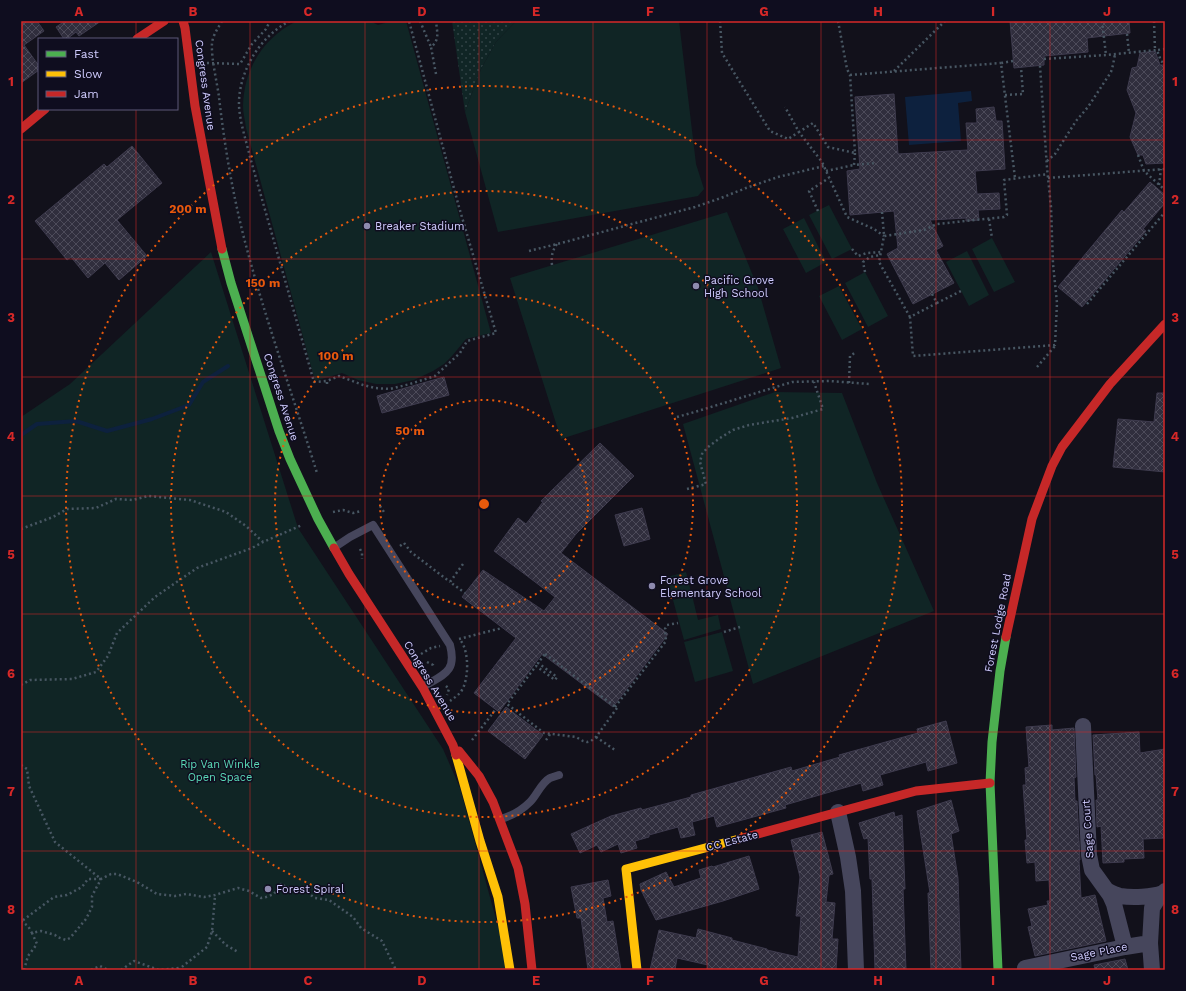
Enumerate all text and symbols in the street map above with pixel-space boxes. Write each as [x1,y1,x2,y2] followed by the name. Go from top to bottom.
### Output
[75,4,84,19] text: A
[189,4,198,19] text: B
[304,4,313,19] text: C
[417,4,427,19] text: D
[532,4,540,19] text: E
[646,4,654,19] text: F
[759,4,769,19] text: G
[873,4,883,19] text: H
[991,4,995,19] text: I
[1103,4,1111,19] text: J
[38,38,178,110] legend
[192,39,218,131] street label: Congress Avenue
[74,47,99,61] text: Fast
[74,67,102,81] text: Slow
[8,74,14,89] text: 1
[1172,74,1178,89] text: 1
[74,87,99,101] text: Jam
[7,192,15,207] text: 2
[1171,192,1179,207] text: 2
[169,202,207,216] text: 200 m
[375,220,464,233] place label: Breaker Stadium
[362,221,372,231] marker: Breaker Stadium
[704,274,774,300] place label: Pacific Grove High School
[246,276,280,290] text: 150 m
[691,281,701,291] marker: Pacific Grove High School
[7,310,15,325] text: 3
[1171,310,1179,325] text: 3
[318,349,354,363] text: 100 m
[261,352,301,442] street label: Congress Avenue
[395,424,425,438] text: 50 m
[7,429,16,444] text: 4
[1171,429,1180,444] text: 4
[477,497,491,511] centre of rings
[7,547,15,562] text: 5
[1171,547,1179,562] text: 5
[982,573,1014,673] street label: Forest Lodge Road
[660,574,762,600] place label: Forest Grove Elementary School
[647,581,657,591] marker: Forest Grove Elementary School
[401,639,459,723] street label: Congress Avenue
[7,666,15,681] text: 6
[1171,666,1179,681] text: 6
[180,758,260,784] park label: Rip Van Winkle Open Space
[7,784,15,799] text: 7
[1171,784,1179,799] text: 7
[1079,799,1097,859] street label: Sage Court
[705,828,759,854] street label: CC Estate
[276,883,345,896] place label: Forest Spiral
[263,884,273,894] marker: Forest Spiral
[7,902,15,917] text: 8
[1171,902,1179,917] text: 8
[1069,940,1129,964] street label: Sage Place
[75,973,84,988] text: A
[189,973,198,988] text: B
[304,973,313,988] text: C
[417,973,427,988] text: D
[532,973,540,988] text: E
[646,973,654,988] text: F
[759,973,769,988] text: G
[873,973,883,988] text: H
[991,973,995,988] text: I
[1103,973,1111,988] text: J

